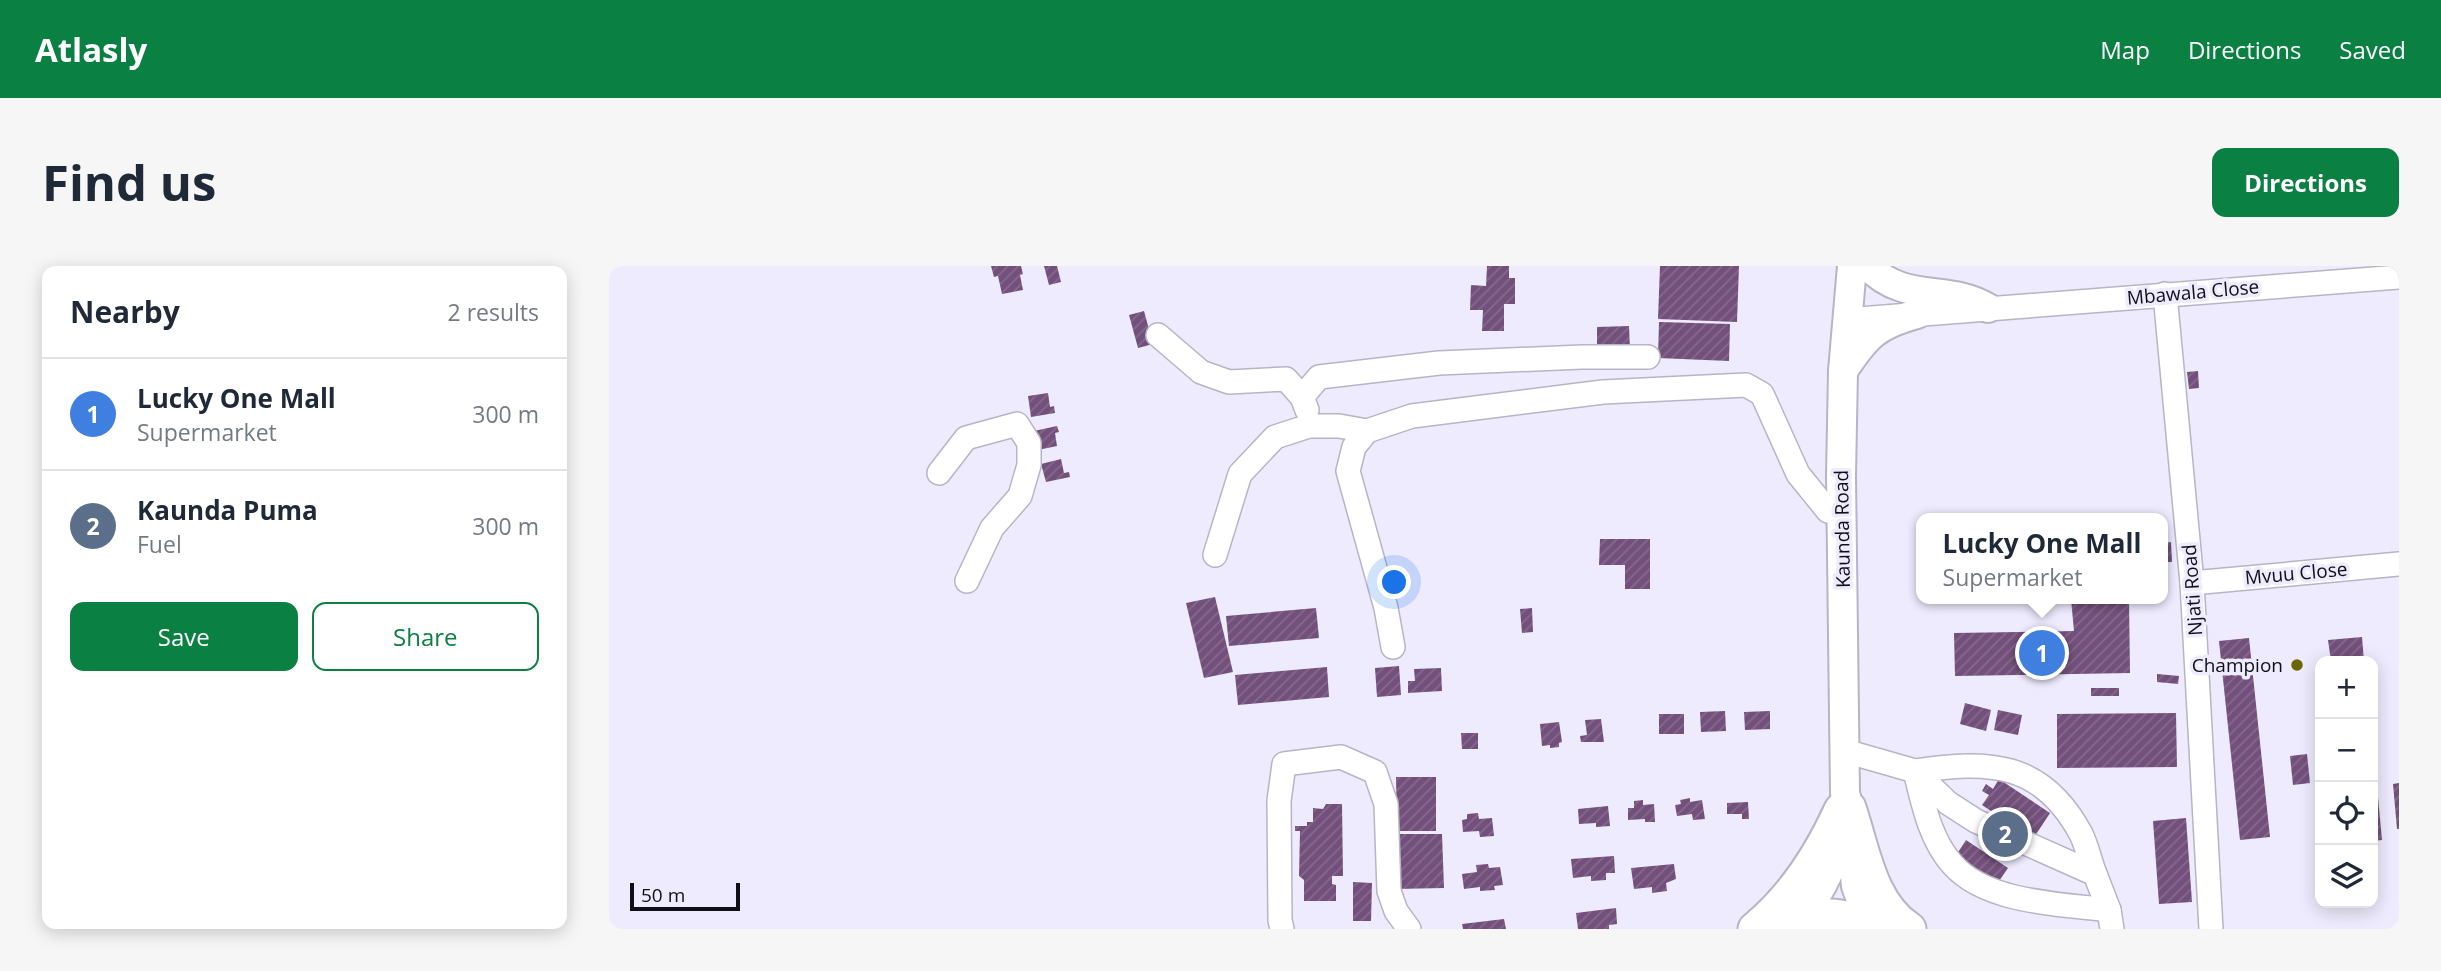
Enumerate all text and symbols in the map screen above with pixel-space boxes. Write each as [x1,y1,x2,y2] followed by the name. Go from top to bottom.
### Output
[35,27,147,72] text: Atlasly
[2100,33,2150,66] text: Map
[2188,33,2301,66] text: Directions
[2339,33,2406,66] text: Saved
[2212,148,2399,217] button: Directions
[42,149,216,215] text: Find us
[2126,273,2260,311] street label: Mbawala Close
[70,291,180,332] text: Nearby
[448,296,539,328] text: 2 results
[137,380,336,416] text: Lucky One Mall
[86,398,100,430] text: 1
[472,398,539,430] text: 300 m
[137,416,277,448] text: Supermarket
[1828,470,1856,588] street label: Kaunda Road
[137,492,318,528] text: Kaunda Puma
[86,510,100,542] text: 2
[472,510,539,542] text: 300 m
[1916,513,2168,604] popup
[1943,525,2141,561] text: Lucky One Mall
[137,528,182,560] text: Fuel
[2176,543,2208,637] street label: Njati Road
[2244,556,2348,590] street label: Mvuu Close
[1943,561,2082,593] text: Supermarket
[1377,565,1411,599] your location
[70,602,298,671] button: Save
[312,602,539,671] button: Share
[2019,627,2065,679] pin: 1
[2192,652,2283,678] place label: Champion
[2315,656,2378,908] map controls
[2315,656,2378,719] button: +
[2289,657,2305,673] marker: Champion
[2315,719,2378,782] button: −
[2315,782,2378,845] button: locate
[1982,808,2028,860] pin: 2
[2315,845,2378,908] button: layers
[630,880,740,912] scale bar
[641,882,685,908] text: 50 m

